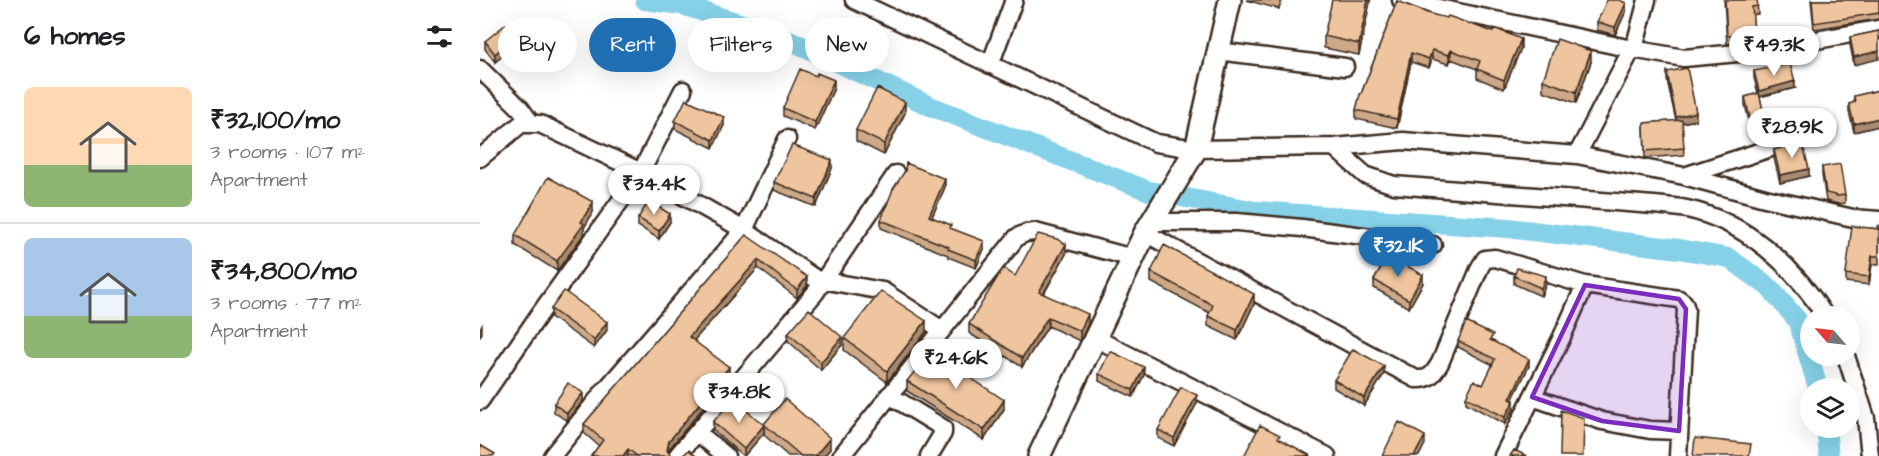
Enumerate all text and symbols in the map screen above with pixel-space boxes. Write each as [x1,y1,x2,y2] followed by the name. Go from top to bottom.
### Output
[24,18,126,54] text: 6 homes
[498,18,577,72] chip: Buy
[589,18,676,72] chip: Rent
[688,18,793,72] chip: Filters
[805,18,889,72] chip: New
[423,20,456,53] icon: filters
[1725,26,1823,77] pin: ₹49.3K
[1743,31,1805,59] text: ₹49.3K
[210,102,340,138] text: ₹32,100/mo
[1743,108,1841,159] pin: ₹28.9K
[72,111,144,183] icon: home
[1761,113,1823,141] text: ₹28.9K
[210,138,365,166] text: 3 rooms · 107 m²
[605,165,703,216] pin: ₹34.4K
[210,166,308,194] text: Apartment
[622,170,686,198] text: ₹34.4K
[1349,227,1447,278] pin: ₹32.1K
[1373,232,1423,260] text: ₹32.1K
[210,253,357,289] text: ₹34,800/mo
[72,262,144,334] icon: home
[210,289,362,317] text: 3 rooms · 77 m²
[1800,306,1860,366] north arrow
[1800,306,1860,438] map controls
[210,317,308,345] text: Apartment
[907,339,1005,390] pin: ₹24.6K
[924,344,988,372] text: ₹24.6K
[690,373,788,424] pin: ₹34.8K
[707,378,771,406] text: ₹34.8K
[1800,378,1860,438] button: layers

